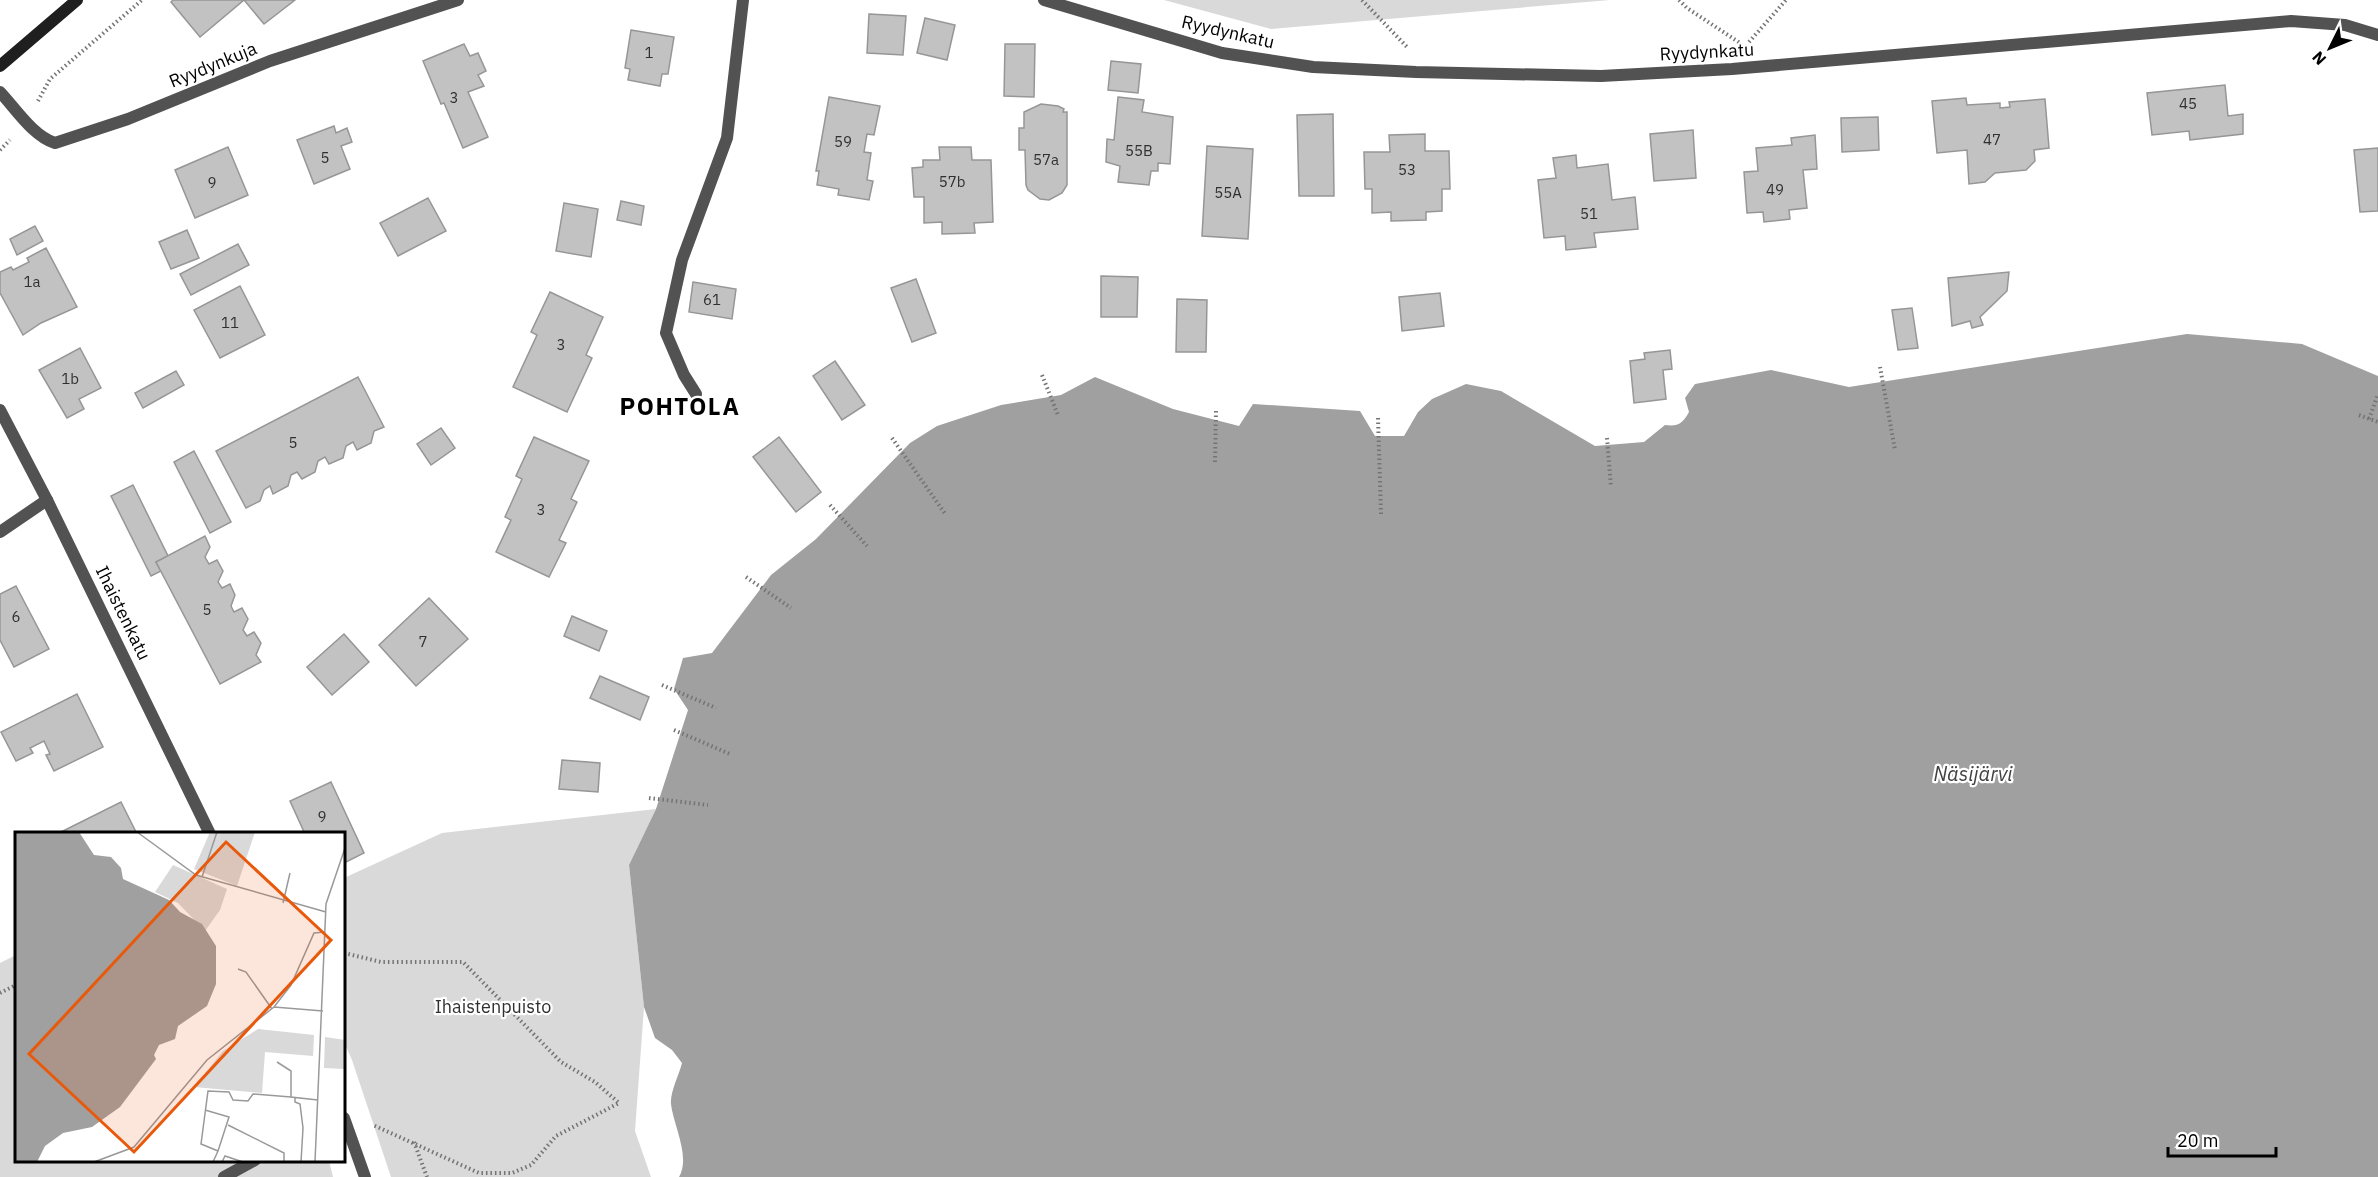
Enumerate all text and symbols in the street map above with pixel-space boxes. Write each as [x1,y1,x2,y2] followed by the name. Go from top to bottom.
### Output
[1179,10,1277,53] street label: Ryydynkatu
[2300,18,2360,78] north arrow
[166,36,260,93] street label: Ryydynkuja
[1659,38,1755,65] street label: Ryydynkatu
[644,43,654,62] house number: 1
[2308,47,2330,69] text: N
[449,88,459,107] house number: 3
[2179,94,2197,113] house number: 45
[1983,130,2001,149] house number: 47
[834,132,852,151] house number: 59
[1125,141,1153,160] house number: 55B
[320,148,330,167] house number: 5
[1033,150,1059,169] house number: 57a
[1398,160,1416,179] house number: 53
[939,172,965,191] house number: 57b
[207,173,217,192] house number: 9
[1766,180,1784,199] house number: 49
[1214,183,1242,202] house number: 55A
[1580,204,1598,223] house number: 51
[23,272,41,291] house number: 1a
[703,290,721,309] house number: 61
[221,313,239,332] house number: 11
[556,335,566,354] house number: 3
[61,369,79,388] house number: 1b
[620,390,740,422] district label: POHTOLA
[288,433,298,452] house number: 5
[536,500,546,519] house number: 3
[91,562,156,664] street label: Ihaistenkatu
[202,600,212,619] house number: 5
[11,607,21,626] house number: 6
[418,632,428,651] house number: 7
[1933,760,2013,787] water label: Näsijärvi
[317,807,327,826] house number: 9
[15,832,345,1162] inset map
[435,995,551,1018] park label: Ihaistenpuisto
[2168,1120,2276,1158] scale bar
[2177,1129,2219,1152] text: 20 m

